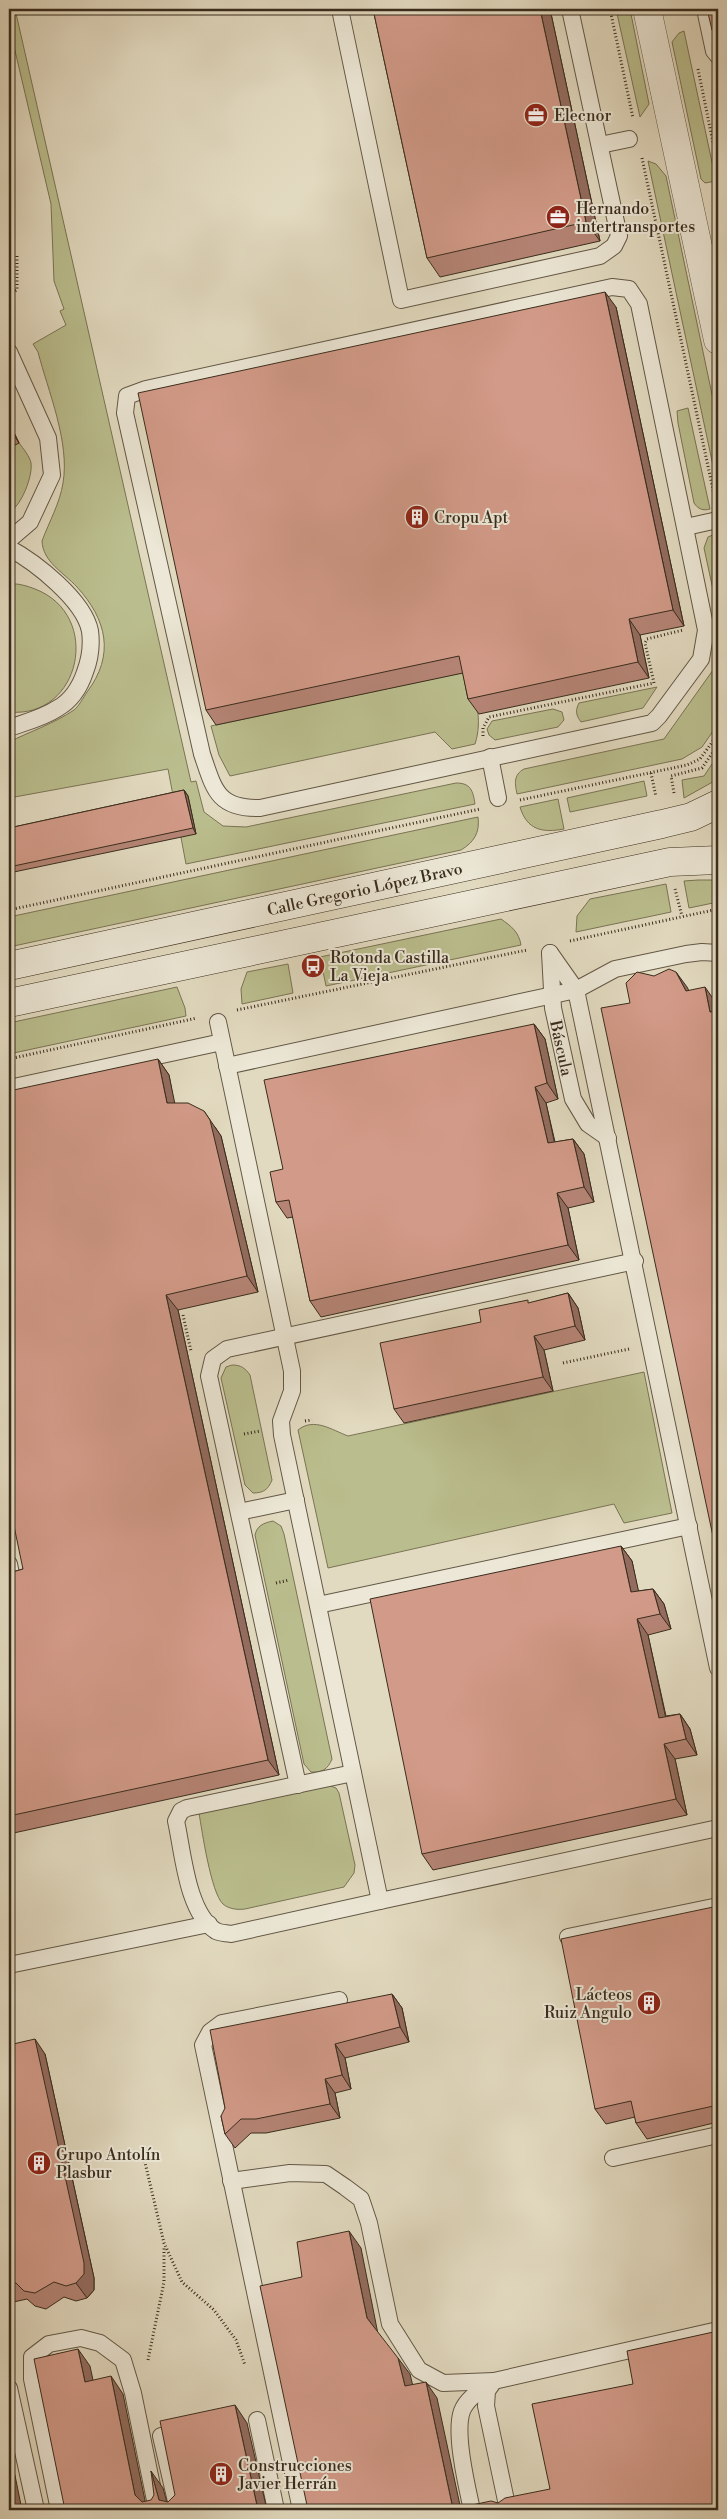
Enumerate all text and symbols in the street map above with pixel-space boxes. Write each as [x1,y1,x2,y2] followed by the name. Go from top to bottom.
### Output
[523,102,549,128] office icon: Elecnor
[554,106,611,126] place label: Elecnor
[576,199,695,237] place label: Hernando intertransportes
[545,204,571,230] office icon: Hernando intertransportes
[404,504,430,530] building icon: Cropu Apt
[434,508,509,528] place label: Cropu Apt
[265,859,464,921] street label: Calle Gregorio López Bravo
[330,948,450,986] place label: Rotonda Castilla La Vieja
[300,953,326,979] bus stop icon: Rotonda Castilla La Vieja
[545,1017,577,1079] street label: Báscula
[544,1985,632,2023] place label: Lácteos Ruiz Angulo
[636,1990,662,2016] building icon: Lácteos Ruiz Angulo
[56,2145,161,2183] place label: Grupo Antolín Plasbur
[26,2150,52,2176] building icon: Grupo Antolín Plasbur
[237,2456,352,2494] place label: Construcciones Javier Herrán
[208,2461,234,2487] building icon: Construcciones Javier Herrán

